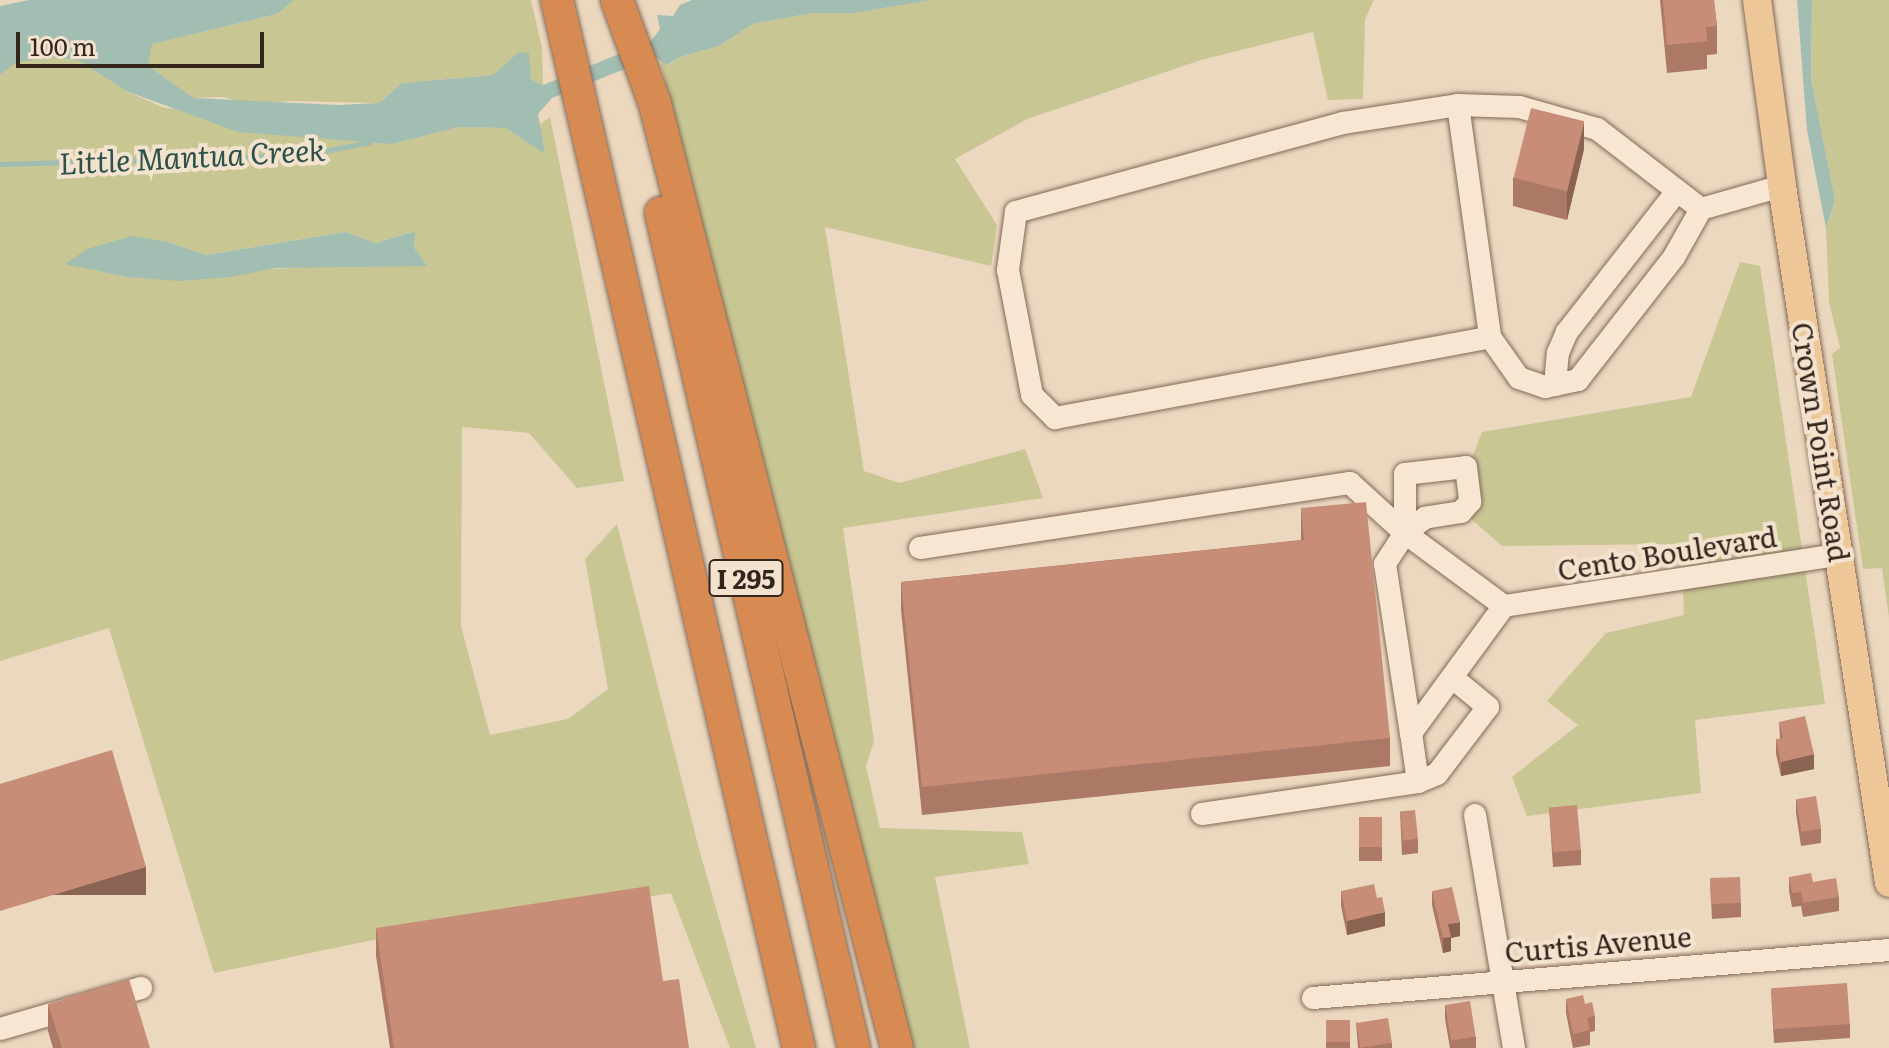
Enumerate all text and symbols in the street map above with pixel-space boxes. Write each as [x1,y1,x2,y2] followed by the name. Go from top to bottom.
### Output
[20,16,268,66] scale bar
[30,28,96,63] text: 100 m
[58,130,326,180] water label: Little Mantua Creek
[1786,320,1858,564] street label: Crown Point Road
[1555,518,1779,586] street label: Cento Boulevard
[708,556,784,600] road number: I 295
[1503,918,1693,968] street label: Curtis Avenue

